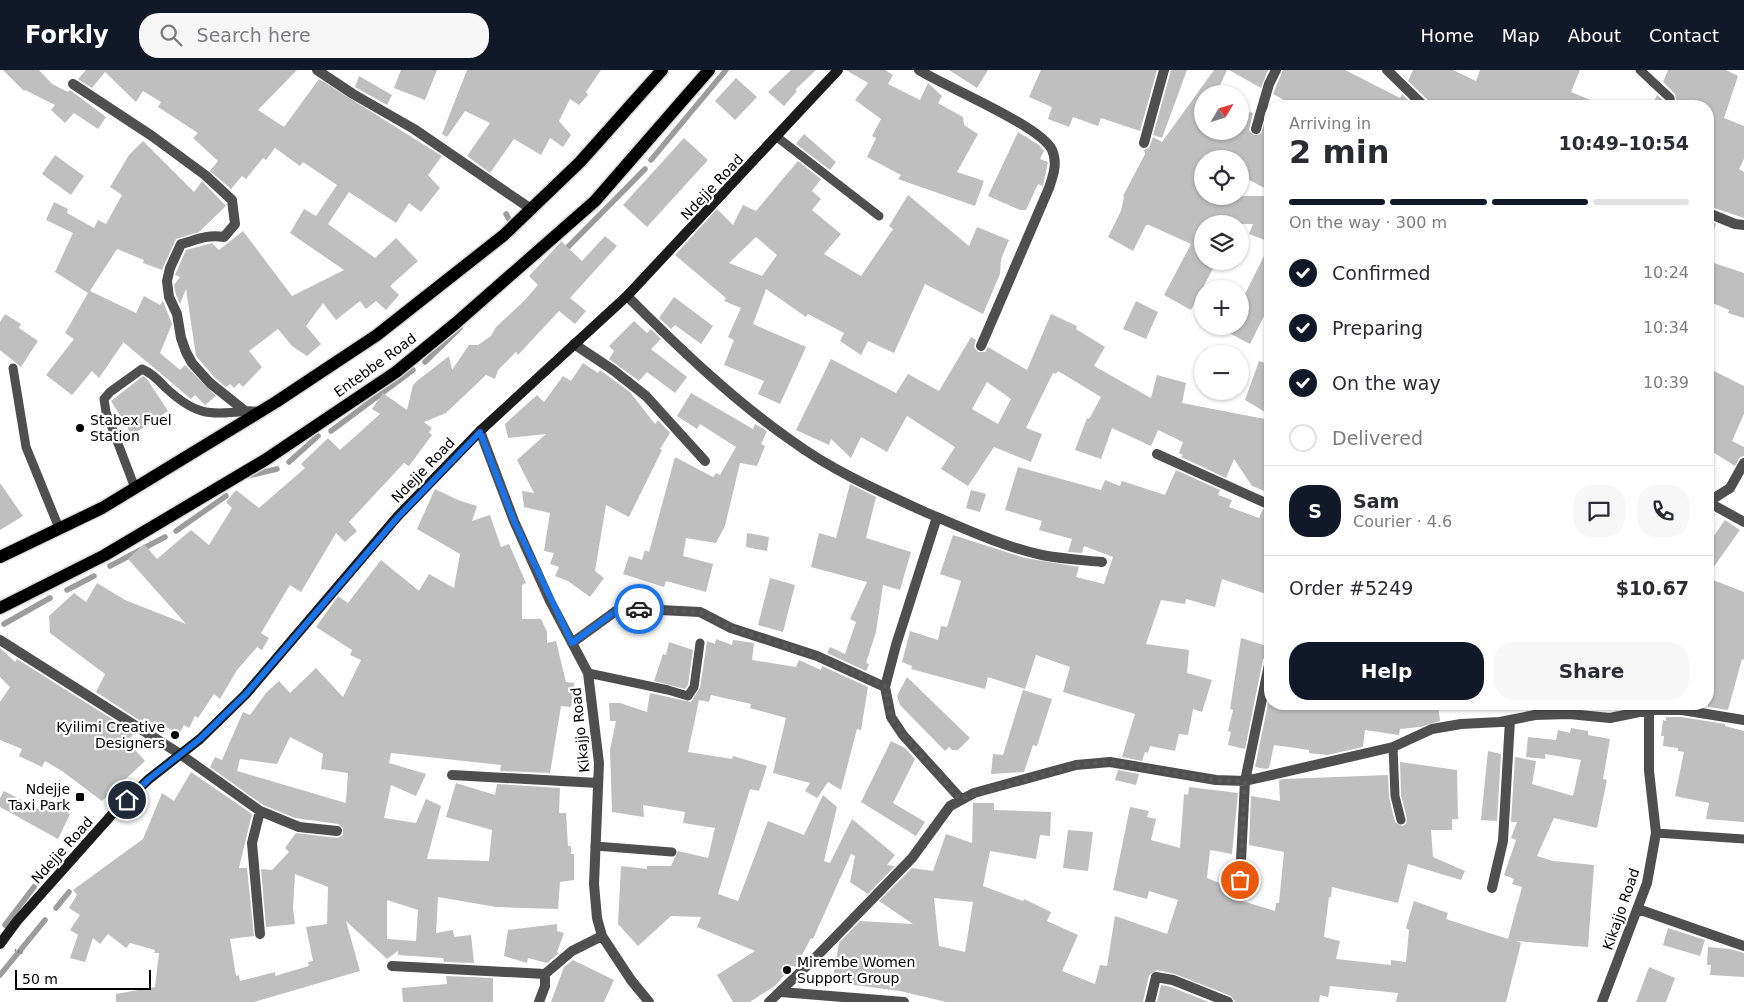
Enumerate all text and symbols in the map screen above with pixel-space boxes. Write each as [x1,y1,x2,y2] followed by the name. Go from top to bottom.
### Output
[139,13,489,58] search box
[25,21,109,49] text: Forkly
[157,21,185,49] icon: search
[197,24,311,46] text: Search here
[1421,25,1474,46] text: Home
[1502,25,1540,46] text: Map
[1568,25,1621,46] text: About
[1649,25,1719,46] text: Contact
[1194,85,1249,140] north arrow
[1194,85,1249,400] map controls
[1289,114,1371,133] text: Arriving in
[1559,132,1689,154] text: 10:49–10:54
[1289,133,1390,171] text: 2 min
[1194,150,1249,205] button: locate
[678,151,746,223] street label: Ndejje Road
[1289,213,1447,232] text: On the way · 300 m
[1194,215,1249,270] button: layers
[1289,259,1317,287] icon: check
[1332,262,1431,284] text: Confirmed
[1643,263,1689,282] text: 10:24
[1194,280,1249,335] button: +
[1289,314,1317,342] icon: check
[1332,317,1423,339] text: Preparing
[1643,318,1689,337] text: 10:34
[331,330,419,400] street label: Entebbe Road
[1194,345,1249,400] button: −
[1289,369,1317,397] icon: check
[1332,372,1441,394] text: On the way
[1643,373,1689,392] text: 10:39
[90,412,172,444] place label: Stabex Fuel Station
[74,422,86,434] marker: Stabex Fuel Station
[1332,427,1423,449] text: Delivered
[388,434,458,506] street label: Ndejje Road
[1573,485,1625,537] button: chat
[1637,485,1689,537] button: phone
[1353,490,1399,512] text: Sam
[1308,500,1322,522] text: S
[1353,512,1452,531] text: Courier · 4.6
[1289,577,1413,599] text: Order #5249
[1616,577,1689,599] text: $10.67
[614,584,664,634] courier
[625,595,653,623] icon: car
[1289,642,1484,700] button: Help
[1494,642,1689,700] button: Share
[568,687,592,773] street label: Kikajjo Road
[56,719,165,751] place label: Kyilimi Creative Designers
[169,729,181,741] marker: Kyilimi Creative Designers
[106,779,148,821] pin
[7,781,71,813] place label: Ndejje Taxi Park
[113,786,141,814] icon: home
[74,791,86,803] marker: Ndejje Taxi Park
[28,813,96,887] street label: Ndejje Road
[1219,859,1261,901] pin
[1226,866,1254,894] icon: bag
[1600,866,1642,952] street label: Kikajjo Road
[797,954,915,986] place label: Mirembe Women Support Group
[781,964,793,976] marker: Mirembe Women Support Group
[15,967,151,990] scale bar
[22,971,58,987] text: 50 m

